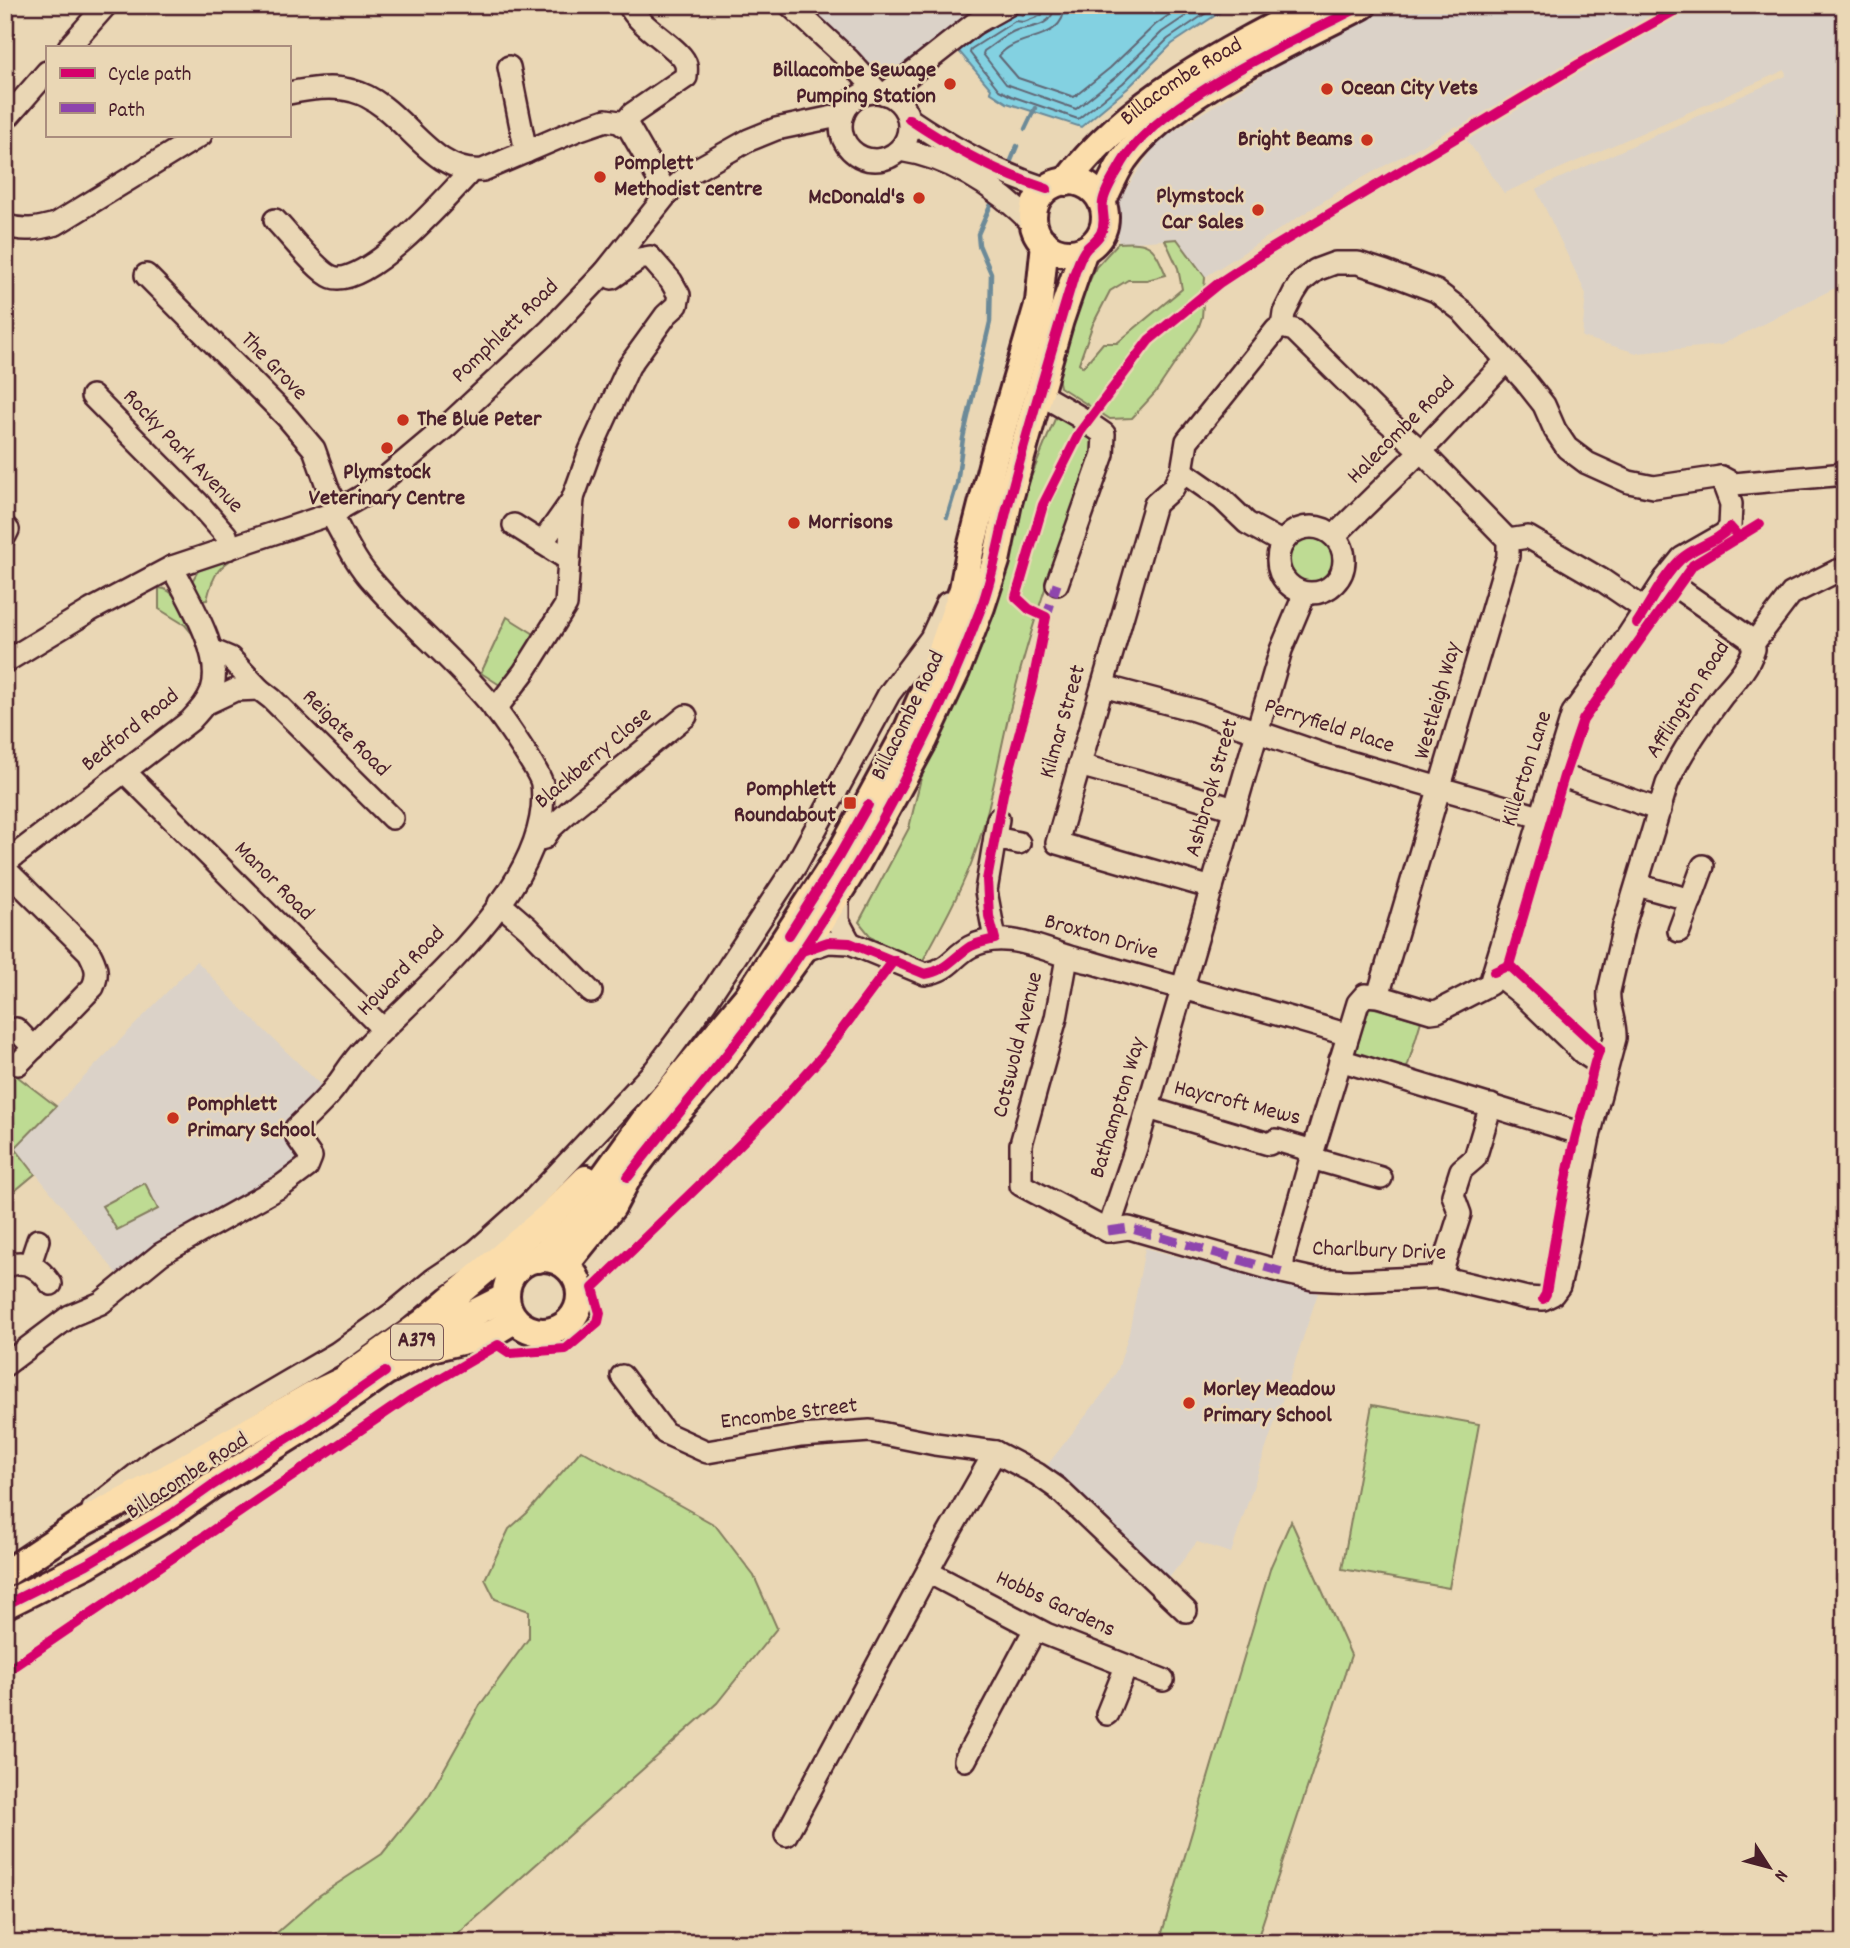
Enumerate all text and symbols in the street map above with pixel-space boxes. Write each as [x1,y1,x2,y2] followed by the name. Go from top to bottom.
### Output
[1113,30,1249,134] street label: Billacombe Road
[46,46,290,136] legend
[772,55,936,114] place label: Billacombe Sewage Pumping Station
[108,61,191,91] text: Cycle path
[1341,73,1479,106] place label: Ocean City Vets
[942,76,958,92] marker: Billacombe Sewage Pumping Station
[1319,81,1335,97] marker: Ocean City Vets
[108,97,145,127] text: Path
[1238,124,1353,157] place label: Bright Beams
[1359,132,1375,148] marker: Bright Beams
[614,148,762,207] place label: Pomplett Methodist centre
[592,169,608,185] marker: Pomplett Methodist centre
[1156,181,1245,240] place label: Plymstock Car Sales
[808,182,905,215] place label: McDonald's
[911,190,927,206] marker: McDonald's
[1250,202,1266,218] marker: Plymstock Car Sales
[445,272,567,392] street label: Pomphlett Road
[232,325,314,409] street label: The Grove
[1340,369,1464,493] street label: Halecombe Road
[114,382,250,522] street label: Rocky Park Avenue
[417,404,542,437] place label: The Blue Peter
[395,412,411,428] marker: The Blue Peter
[379,440,395,456] marker: Plymstock Veterinary Centre
[309,457,465,516] place label: Plymstock Veterinary Centre
[808,507,894,540] place label: Morrisons
[786,515,802,531] marker: Morrisons
[1638,634,1740,766] street label: Afflington Road
[1407,638,1472,763] street label: Westleigh Way
[863,646,955,786] street label: Billacombe Road
[1032,661,1096,783] street label: Kilmar Street
[75,681,187,781] street label: Bedford Road
[293,682,397,786] street label: Reigate Road
[1260,690,1398,764] street label: Perryfield Place
[528,700,660,818] street label: Blackberry Close
[1494,707,1562,831] street label: Killerton Lane
[1178,715,1248,861] street label: Ashbrook Street
[734,774,837,833] place label: Pomphlett Roundabout
[842,795,858,811] marker: Pomphlett Roundabout
[225,834,321,930] street label: Manor Road
[1040,906,1162,970] street label: Broxton Drive
[350,919,454,1025] street label: Howard Road
[985,969,1053,1121] street label: Cotswold Avenue
[1082,1033,1156,1183] street label: Bathampton Way
[1170,1072,1304,1136] street label: Haycroft Mews
[187,1089,316,1148] place label: Pomphlett Primary School
[165,1110,181,1126] marker: Pomphlett Primary School
[1311,1233,1447,1271] street label: Charlbury Drive
[391,1324,443,1360] road number: A379
[1203,1374,1336,1433] place label: Morley Meadow Primary School
[719,1390,859,1440] street label: Encombe Street
[1181,1395,1197,1411] marker: Morley Meadow Primary School
[120,1425,256,1529] street label: Billacombe Road
[990,1563,1120,1647] street label: Hobbs Gardens
[1734,1832,1804,1902] north arrow
[1766,1863,1794,1887] text: N

